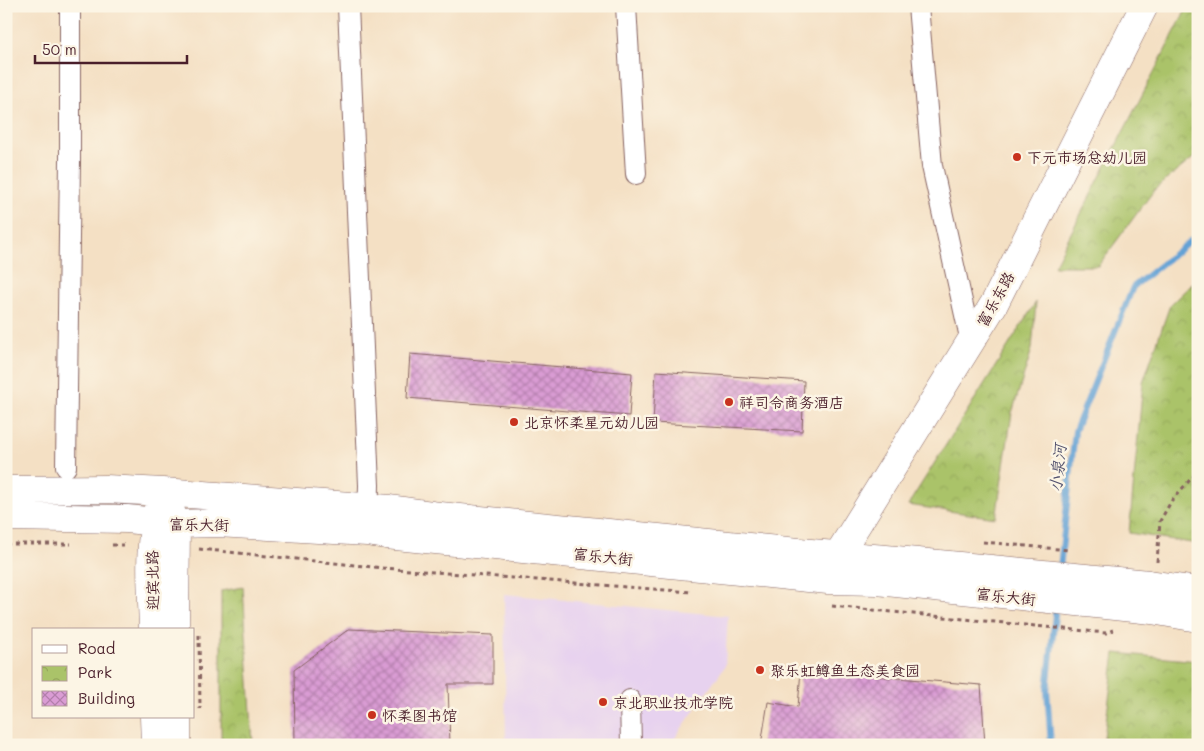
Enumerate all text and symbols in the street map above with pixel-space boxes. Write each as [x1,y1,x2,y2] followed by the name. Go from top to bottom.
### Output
[35,32,188,64] scale bar
[42,39,77,59] text: 50 m
[1027,147,1147,167] place label: 下元市场总幼儿园
[1011,151,1023,163] marker: 下元市场总幼儿园
[972,268,1018,330] street label: 富乐东路
[739,392,844,412] place label: 祥司令商务酒店
[723,396,735,408] marker: 祥司令商务酒店
[524,412,659,432] place label: 北京怀柔星元幼儿园
[508,416,520,428] marker: 北京怀柔星元幼儿园
[1044,440,1070,493] water label: 小泉河
[169,513,229,535] street label: 富乐大街
[572,543,634,569] street label: 富乐大街
[141,550,163,610] street label: 迎宾北路
[975,583,1037,609] street label: 富乐大街
[32,628,195,718] legend
[78,638,115,658] text: Road
[770,660,920,680] place label: 聚乐虹鳟鱼生态美食园
[78,662,112,682] text: Park
[754,664,766,676] marker: 聚乐虹鳟鱼生态美食园
[78,688,135,708] text: Building
[613,692,733,712] place label: 京北职业技术学院
[597,696,609,708] marker: 京北职业技术学院
[382,705,457,725] place label: 怀柔图书馆
[366,709,378,721] marker: 怀柔图书馆

